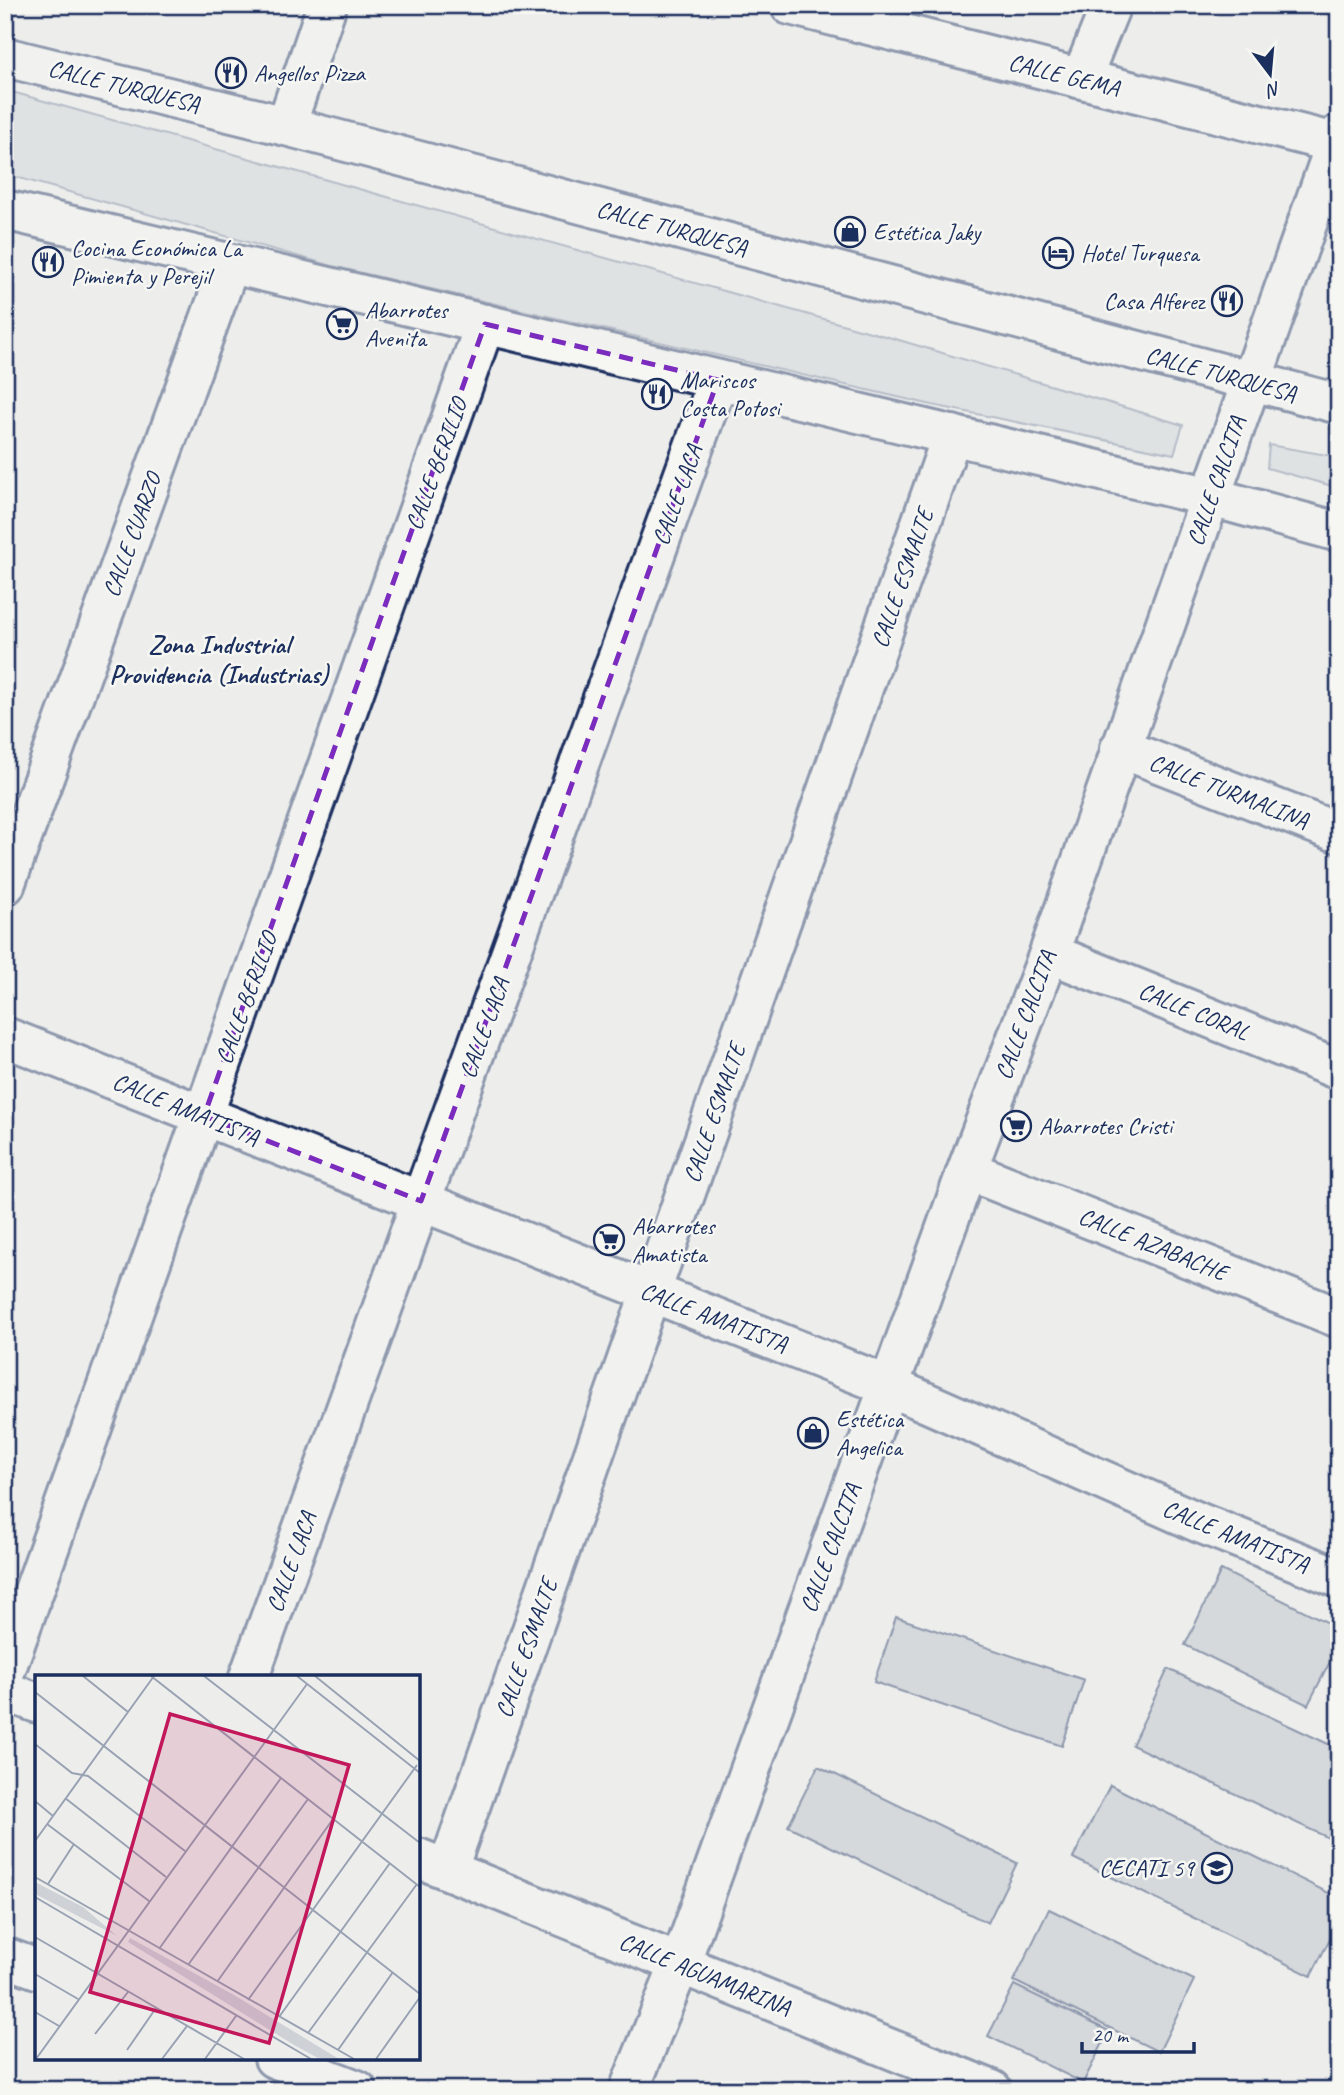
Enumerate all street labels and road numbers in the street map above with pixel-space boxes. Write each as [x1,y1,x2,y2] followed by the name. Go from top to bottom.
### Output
[1006,47,1123,103] street label: CALLE GEMA
[45,53,204,120] street label: CALLE TURQUESA
[593,193,752,263] street label: CALLE TURQUESA
[1142,339,1301,409] street label: CALLE TURQUESA
[398,391,475,534] street label: CALLE BERILIO
[1180,411,1252,550] street label: CALLE CALCITA
[645,440,709,549] street label: CALLE LACA
[96,467,169,601] street label: CALLE CUARZO
[864,502,941,651] street label: CALLE ESMALTE
[1145,747,1314,835] street label: CALLE TURMALINA
[208,925,285,1068] street label: CALLE BERILIO
[988,946,1062,1083] street label: CALLE CALCITA
[452,973,516,1082] street label: CALLE LACA
[1134,975,1254,1047] street label: CALLE CORAL
[676,1037,753,1186] street label: CALLE ESMALTE
[108,1066,264,1152] street label: CALLE AMATISTA
[1074,1201,1234,1289] street label: CALLE AZABACHE
[636,1275,793,1359] street label: CALLE AMATISTA
[793,1479,867,1616] street label: CALLE CALCITA
[1158,1493,1314,1579] street label: CALLE AMATISTA
[259,1507,323,1616] street label: CALLE LACA
[488,1572,565,1721] street label: CALLE ESMALTE
[615,1926,796,2022] street label: CALLE AGUAMARINA

